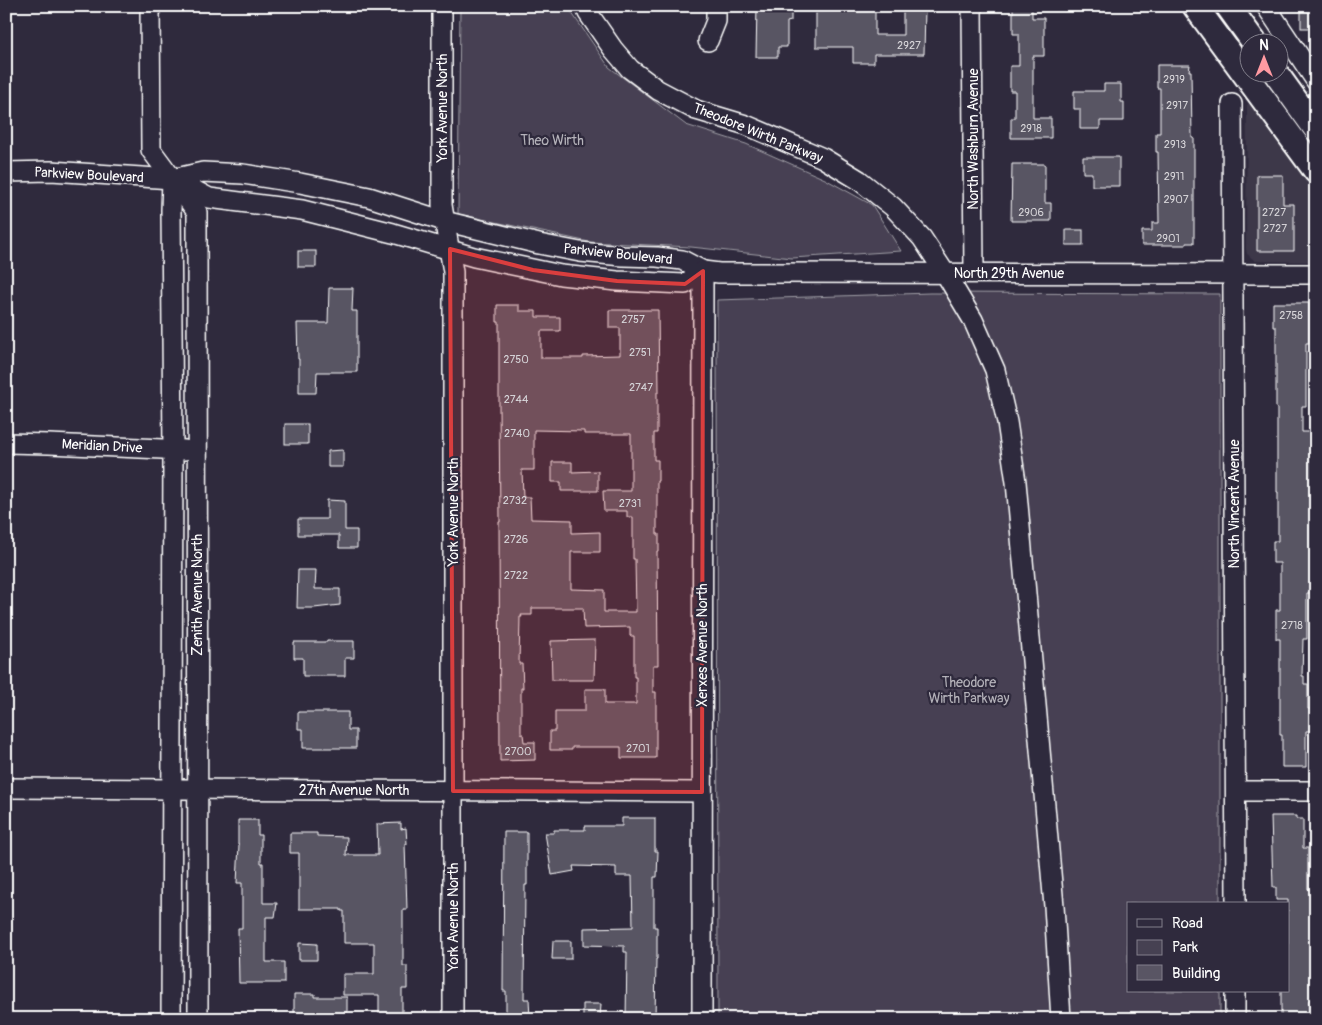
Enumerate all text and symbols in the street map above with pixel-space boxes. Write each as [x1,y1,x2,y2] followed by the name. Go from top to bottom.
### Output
[1240,32,1290,82] north arrow
[1259,37,1269,54] text: N
[897,39,921,52] house number: 2927
[434,54,451,163] street label: York Avenue North
[965,68,982,210] street label: North Washburn Avenue
[1163,73,1185,86] house number: 2919
[691,99,825,167] street label: Theodore Wirth Parkway
[1166,99,1188,112] house number: 2917
[1020,122,1042,135] house number: 2918
[520,132,584,149] park label: Theo Wirth
[1164,138,1186,151] house number: 2913
[34,164,144,186] street label: Parkview Boulevard
[1164,170,1184,183] house number: 2911
[1163,193,1189,206] house number: 2907
[1018,206,1044,219] house number: 2906
[1262,206,1286,219] house number: 2727
[1263,222,1287,235] house number: 2727
[1156,232,1180,245] house number: 2901
[563,240,674,268] street label: Parkview Boulevard
[954,265,1064,282] street label: North 29th Avenue
[1279,309,1303,322] house number: 2758
[621,313,645,326] house number: 2757
[629,346,651,359] house number: 2751
[503,353,529,366] house number: 2750
[629,381,653,394] house number: 2747
[504,393,529,406] house number: 2744
[504,427,530,440] house number: 2740
[61,435,143,457] street label: Meridian Drive
[1226,439,1243,569] street label: North Vincent Avenue
[445,458,462,567] street label: York Avenue North
[503,494,527,507] house number: 2732
[619,497,641,510] house number: 2731
[504,533,528,546] house number: 2726
[189,534,206,656] street label: Zenith Avenue North
[504,569,528,582] house number: 2722
[694,583,711,707] street label: Xerxes Avenue North
[1281,619,1303,632] house number: 2718
[928,674,1010,707] park label: Theodore Wirth Parkway
[626,742,650,755] house number: 2701
[505,745,532,758] house number: 2700
[299,782,409,799] street label: 27th Avenue North
[445,863,462,972] street label: York Avenue North
[1127,902,1290,992] legend
[1172,914,1203,933] text: Road
[1172,938,1199,957] text: Park
[1172,964,1220,983] text: Building

